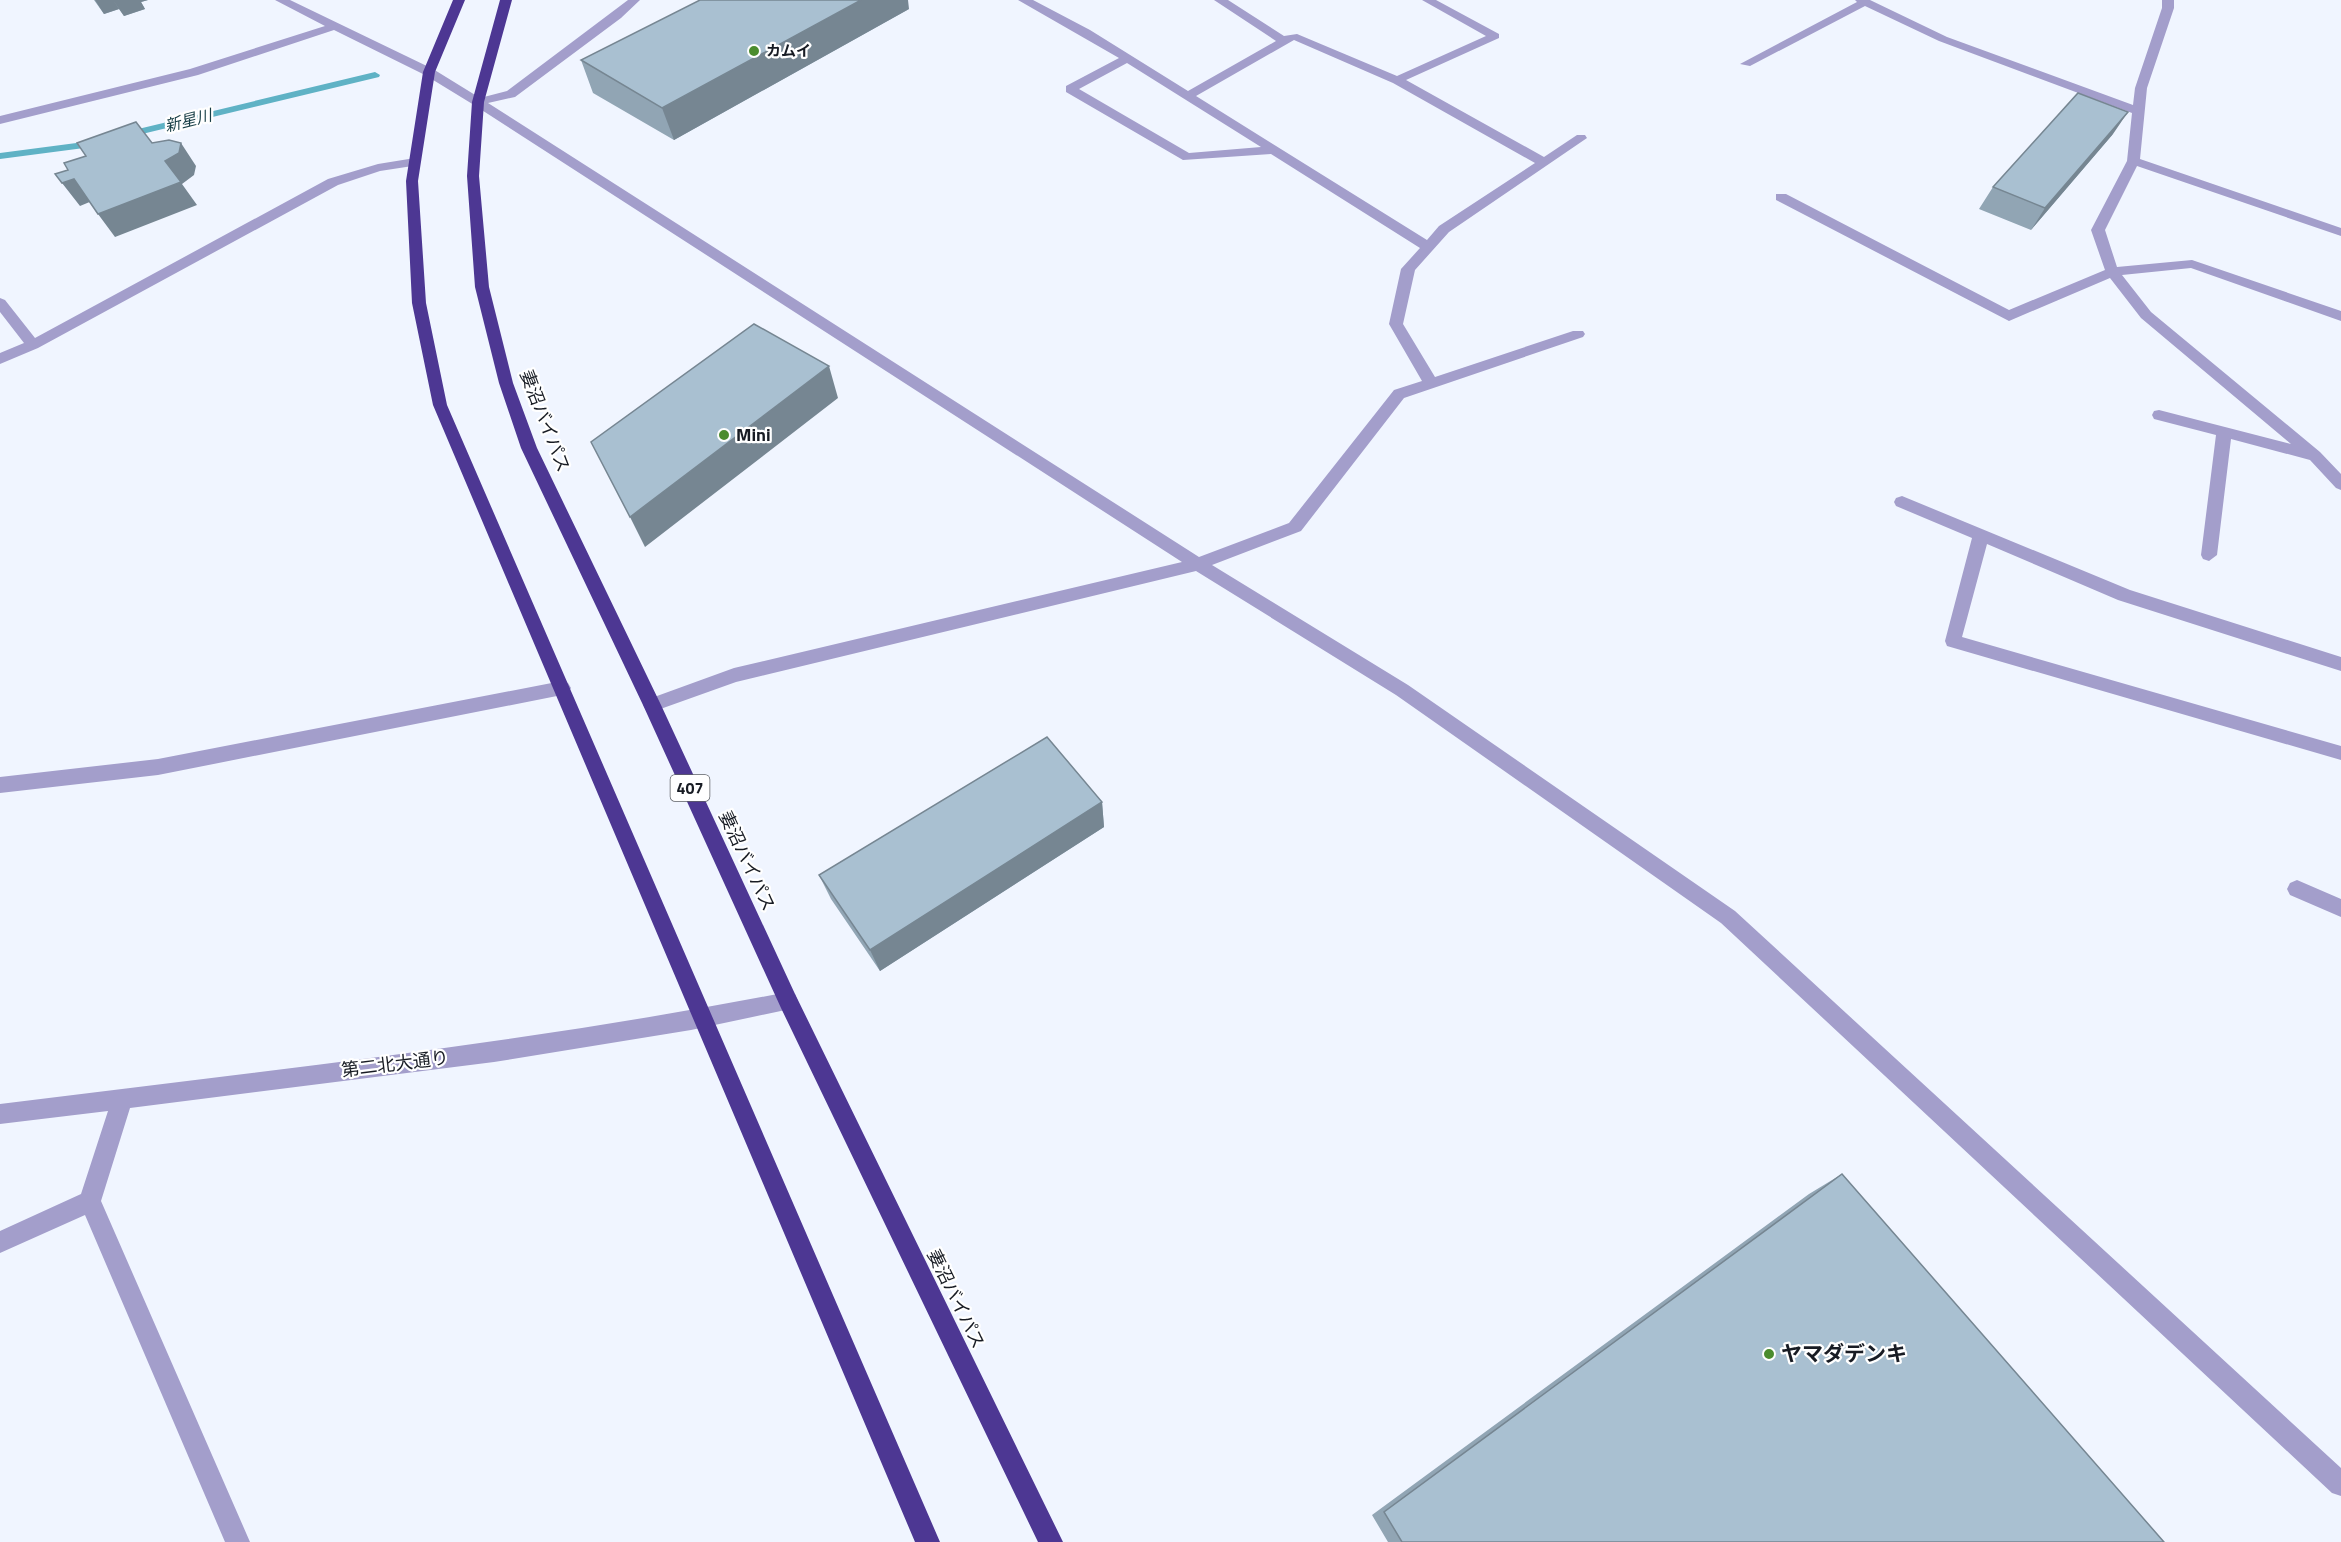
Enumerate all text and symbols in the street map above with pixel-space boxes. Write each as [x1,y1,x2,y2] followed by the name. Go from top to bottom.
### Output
[766,39,811,62] place label: カムイ
[747,44,761,58] marker: カムイ
[162,102,216,137] water label: 新星川
[514,366,577,476] street label: 妻沼バイパス
[736,421,771,448] place label: Mini
[717,428,731,442] marker: Mini
[670,775,710,801] road number: 407
[712,806,782,915] street label: 妻沼バイパス
[340,1044,450,1083] street label: 第二北大通り
[921,1244,992,1353] street label: 妻沼バイパス
[1781,1337,1907,1369] place label: ヤマダデンキ
[1762,1347,1776,1361] marker: ヤマダデンキ

